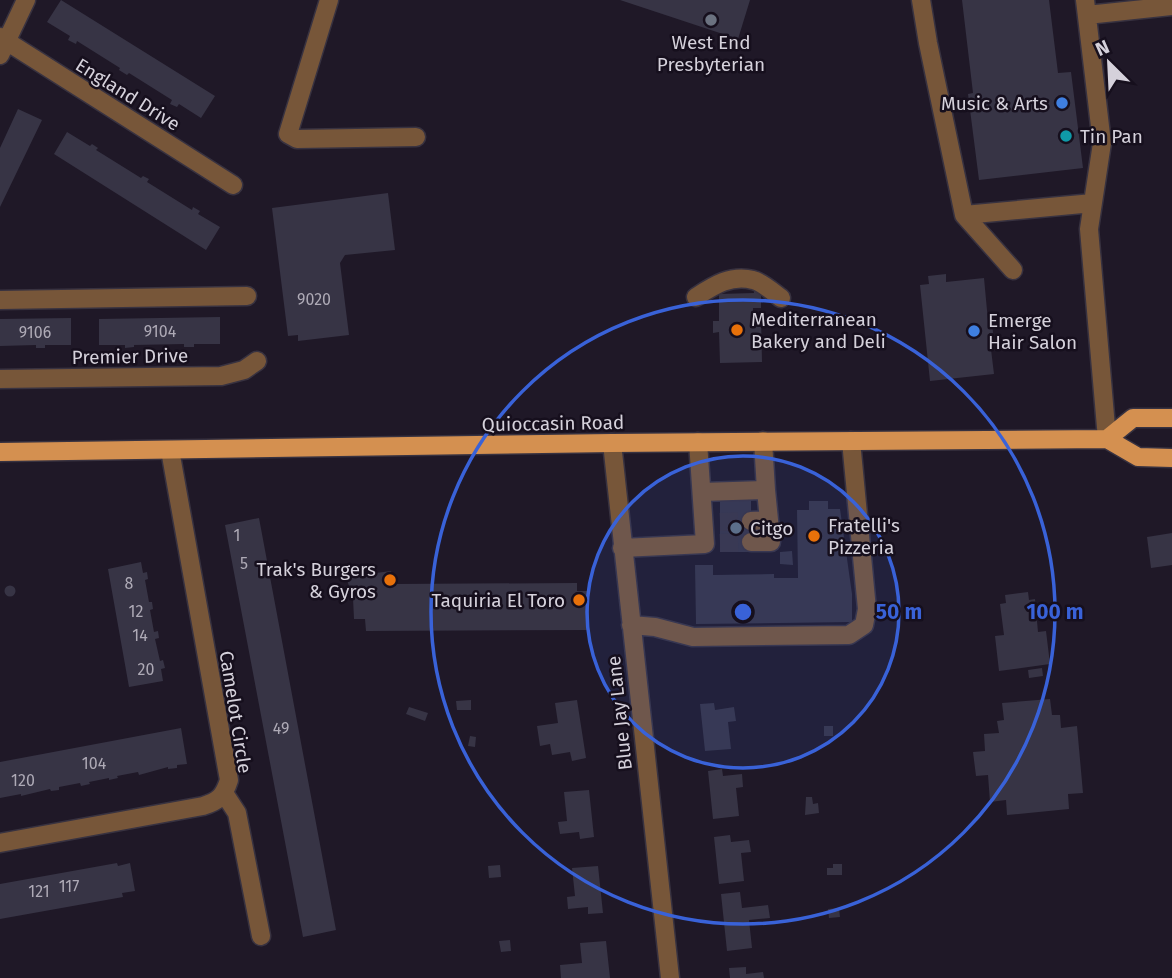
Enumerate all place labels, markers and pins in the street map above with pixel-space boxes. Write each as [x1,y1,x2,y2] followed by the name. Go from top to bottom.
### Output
[703,12,719,28] marker: West End Presbyterian
[657,31,765,76] place label: West End Presbyterian
[941,92,1048,115] place label: Music & Arts
[1054,95,1070,111] marker: Music & Arts
[1080,125,1143,148] place label: Tin Pan
[1058,128,1074,144] marker: Tin Pan
[751,308,886,353] place label: Mediterranean Bakery and Deli
[988,309,1077,354] place label: Emerge Hair Salon
[729,322,745,338] marker: Mediterranean Bakery and Deli
[966,323,982,339] marker: Emerge Hair Salon
[828,514,900,559] place label: Fratelli's Pizzeria
[750,517,793,540] place label: Citgo
[728,520,744,536] marker: Citgo
[806,528,822,544] marker: Fratelli's Pizzeria
[257,558,376,603] place label: Trak's Burgers & Gyros
[382,572,398,588] marker: Trak's Burgers & Gyros
[432,589,565,612] place label: Taquiria El Toro
[571,592,587,608] marker: Taquiria El Toro
[731,600,755,624] centre of rings

